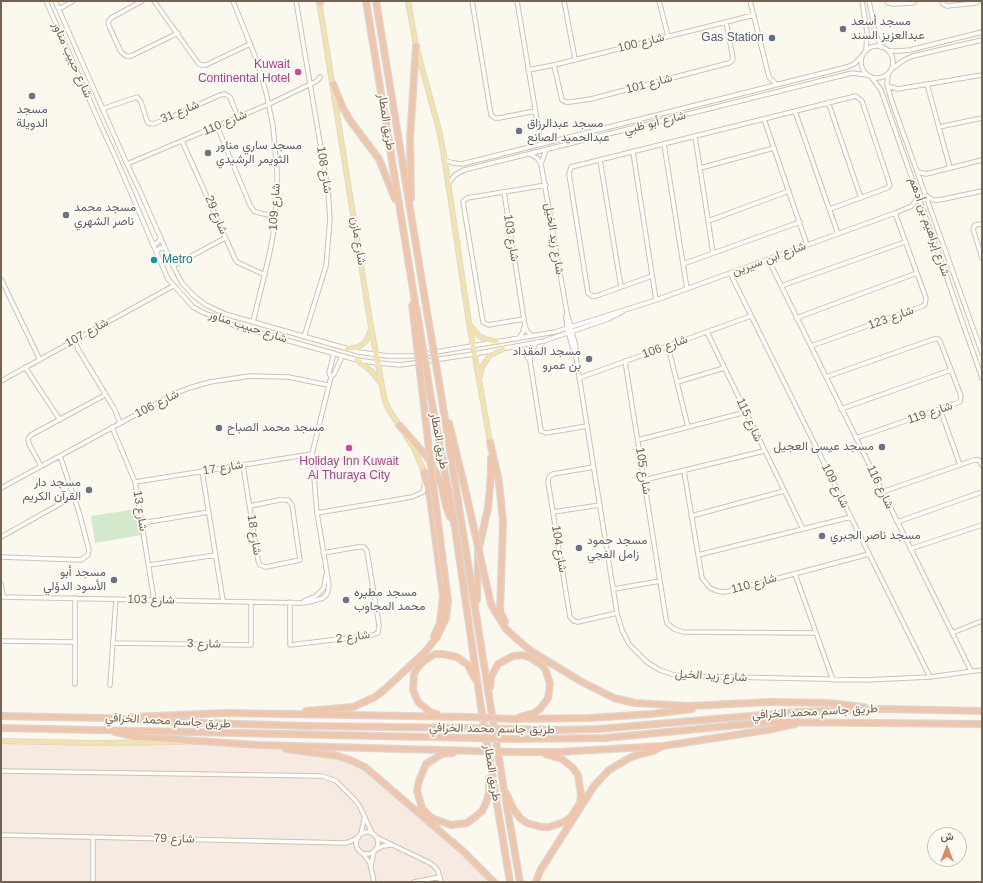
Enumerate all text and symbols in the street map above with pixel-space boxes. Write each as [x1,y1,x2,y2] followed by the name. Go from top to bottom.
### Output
[851,15,924,43] place label: مسجد أسعد عبدالعزيز السند
[49,20,95,100] street label: شارع حبيب مناور
[838,24,848,34] marker: مسجد أسعد عبدالعزيز السند
[616,30,666,56] street label: شارع 100
[701,31,764,45] place label: Gas Station
[767,33,777,43] marker: Gas Station
[198,58,290,86] place label: Kuwait Continental Hotel
[293,67,303,77] marker: Kuwait Continental Hotel
[624,71,674,97] street label: شارع 101
[27,91,37,101] marker: مسجد الدويلة
[374,93,398,151] street label: طريق المطار
[158,97,202,127] street label: شارع 31
[16,103,48,131] place label: مسجد الدويلة
[201,107,249,139] street label: شارع 110
[623,108,687,138] street label: شارع أبو ظبي
[527,117,609,145] place label: مسجد عبدالرزاق عبدالحميد الصانع
[514,126,524,136] marker: مسجد عبدالرزاق عبدالحميد الصانع
[216,139,302,167] place label: مسجد ساري مناور الثويمر الرشيدي
[313,145,335,195] street label: شارع 108
[203,148,213,158] marker: مسجد ساري مناور الثويمر الرشيدي
[905,175,953,279] street label: شارع إبراهيم بن أدهم
[266,183,284,231] street label: شارع 109
[201,193,231,237] street label: شارع 29
[74,201,136,229] place label: مسجد محمد ناصر الشهري
[541,202,567,276] street label: شارع زيد الخيل
[61,210,71,220] marker: مسجد محمد ناصر الشهري
[500,213,522,263] street label: شارع 103
[347,216,369,266] street label: شارع مازن
[730,239,808,279] street label: شارع ابن سيرين
[162,253,193,267] place label: Metro
[149,255,159,265] marker: Metro
[866,303,916,333] street label: شارع 123
[207,308,289,346] street label: شارع حبيب مناور
[63,315,111,351] street label: شارع 107
[640,332,690,362] street label: شارع 106
[513,345,581,373] place label: مسجد المقداد بن عمرو
[584,354,594,364] marker: مسجد المقداد بن عمرو
[133,387,181,421] street label: شارع 106
[733,396,765,444] street label: شارع 115
[906,399,954,427] street label: شارع 119
[427,412,451,470] street label: طريق المطار
[227,421,324,435] place label: مسجد محمد الصباح
[214,423,224,433] marker: مسجد محمد الصباح
[774,440,874,454] place label: مسجد عيسى العجيل
[877,442,887,452] marker: مسجد عيسى العجيل
[344,443,354,453] marker: Holiday Inn Kuwait Al Thuraya City
[632,446,654,496] street label: شارع 105
[299,455,399,483] place label: Holiday Inn Kuwait Al Thuraya City
[202,458,244,478] street label: شارع 17
[818,462,852,510] street label: شارع 109
[863,463,897,511] street label: شارع 116
[22,476,81,504] place label: مسجد دار القرآن الكريم
[84,485,94,495] marker: مسجد دار القرآن الكريم
[130,490,150,532] street label: شارع 13
[244,514,264,556] street label: شارع 18
[548,524,570,574] street label: شارع 104
[830,529,921,543] place label: مسجد ناصر الجبري
[817,531,827,541] marker: مسجد ناصر الجبري
[587,534,647,562] place label: مسجد حمود زامل الفجي
[574,543,584,553] marker: مسجد حمود زامل الفجي
[43,566,106,594] place label: مسجد أبو الأسود الدؤلي
[730,571,778,597] street label: شارع 110
[109,575,119,585] marker: مسجد أبو الأسود الدؤلي
[354,586,425,614] place label: مسجد مطيره محمد المجاوب
[127,592,175,608] street label: شارع 103
[341,595,351,605] marker: مسجد مطيره محمد المجاوب
[335,627,371,647] street label: شارع 2
[187,637,221,651] street label: شارع 3
[675,667,747,685] street label: شارع زيد الخيل
[752,702,878,722] street label: طريق جاسم محمد الخرافي
[105,711,231,731] street label: طريق جاسم محمد الخرافي
[429,721,555,737] street label: طريق جاسم محمد الخرافي
[480,744,504,802] street label: طريق المطار
[927,827,967,867] north arrow
[940,830,954,842] text: ش
[153,831,195,847] street label: شارع 79

